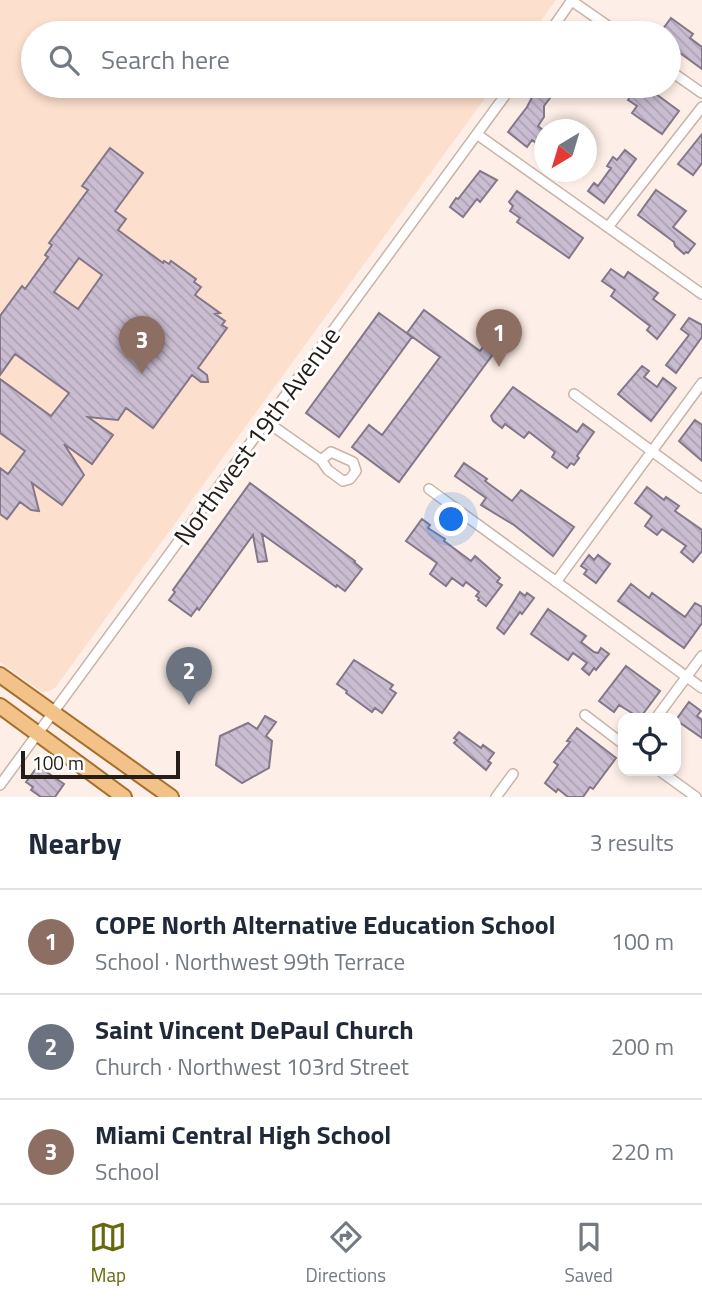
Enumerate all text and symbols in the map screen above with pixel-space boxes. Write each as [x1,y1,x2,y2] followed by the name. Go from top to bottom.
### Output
[21,21,681,98] search box
[101,40,230,79] text: Search here
[45,41,83,79] icon: search
[534,119,597,182] north arrow
[476,309,522,367] pin: 1
[119,316,165,374] pin: 3
[164,318,349,553] street label: Northwest 19th Avenue
[434,502,468,536] your location
[166,647,212,705] pin: 2
[618,713,681,776] map controls
[618,713,681,776] button: locate
[21,748,180,780] scale bar
[32,748,84,777] text: 100 m
[28,820,121,866] text: Nearby
[590,825,674,860] text: 3 results
[95,905,556,944] text: COPE North Alternative Education School
[45,924,57,959] text: 1
[611,924,674,959] text: 100 m
[95,944,405,979] text: School · Northwest 99th Terrace
[95,1010,414,1049] text: Saint Vincent DePaul Church
[45,1029,57,1064] text: 2
[611,1029,674,1064] text: 200 m
[95,1049,409,1084] text: Church · Northwest 103rd Street
[95,1115,391,1154] text: Miami Central High School
[45,1134,57,1169] text: 3
[611,1134,674,1169] text: 220 m
[95,1154,159,1189] text: School
[89,1218,127,1289] tab: Map
[306,1218,386,1289] tab: Directions
[564,1218,613,1289] tab: Saved

